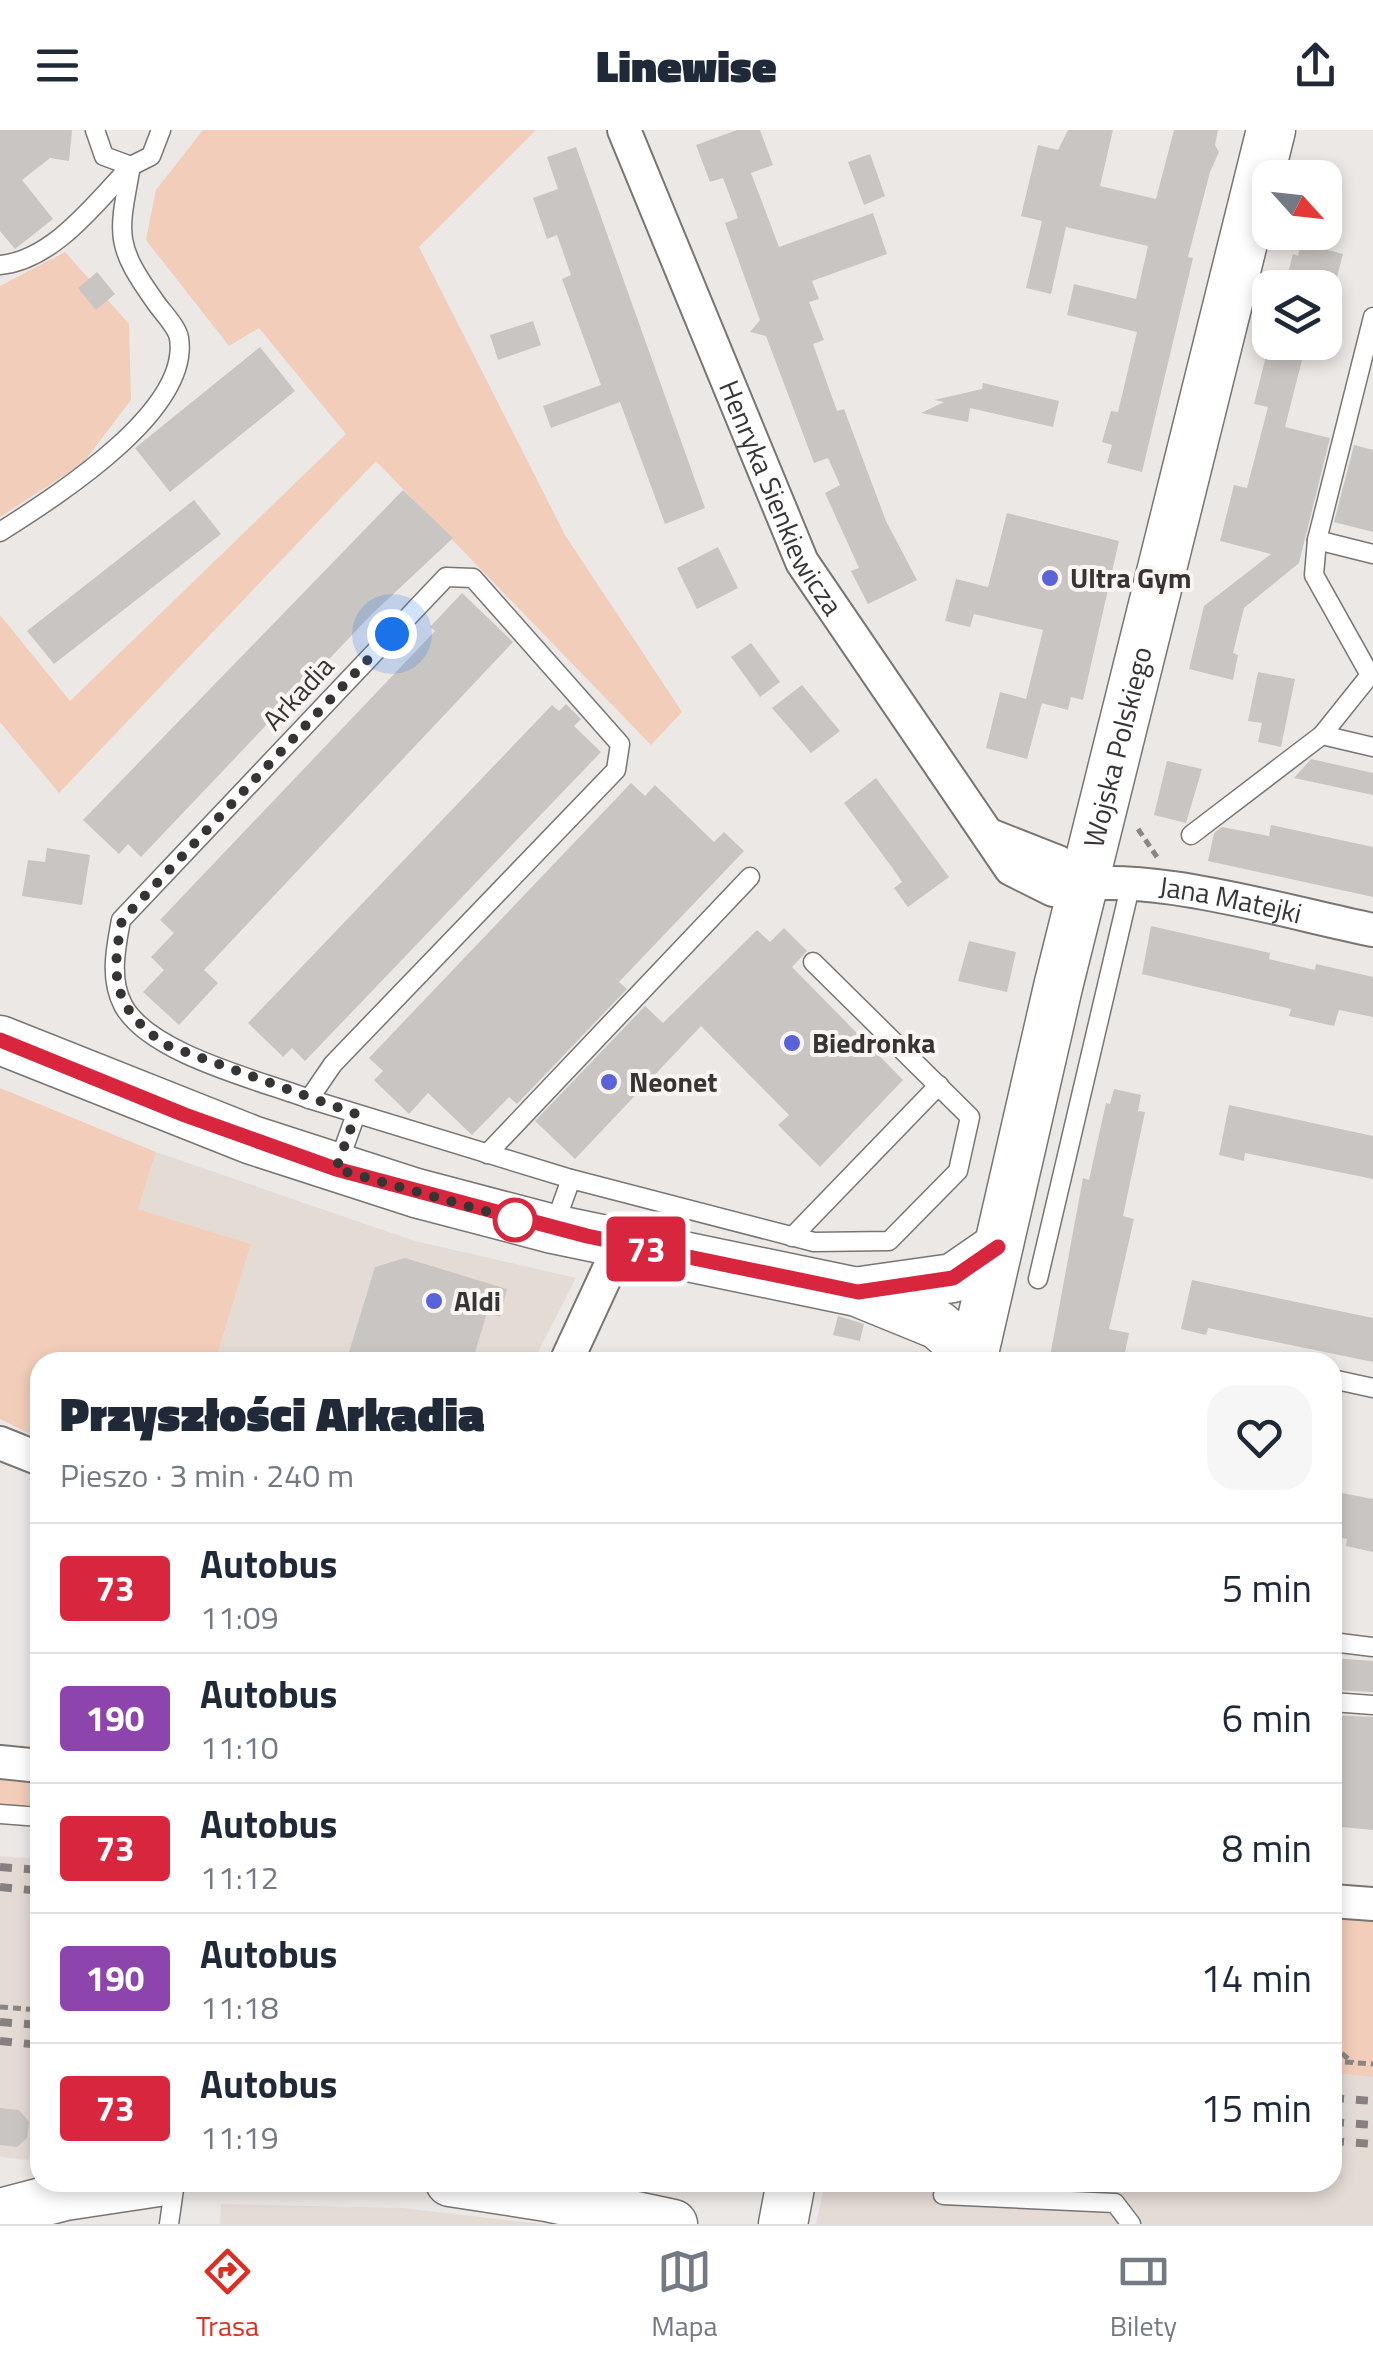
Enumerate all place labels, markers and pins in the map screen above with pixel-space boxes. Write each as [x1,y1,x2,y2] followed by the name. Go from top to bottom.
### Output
[1070,556,1191,599] place label: Ultra Gym
[1039,567,1061,589] marker: Ultra Gym
[812,1021,935,1064] place label: Biedronka
[781,1032,803,1054] marker: Biedronka
[629,1060,717,1103] place label: Neonet
[598,1071,620,1093] marker: Neonet
[494,1199,536,1241] unlabelled marker
[454,1279,501,1322] place label: Aldi
[423,1290,445,1312] marker: Aldi

